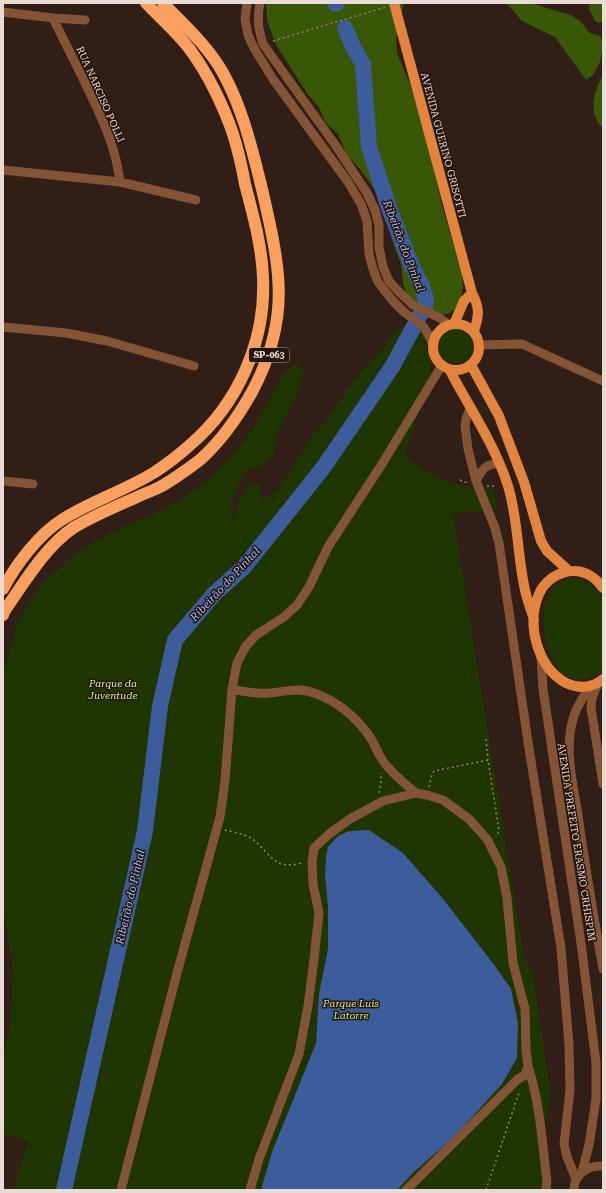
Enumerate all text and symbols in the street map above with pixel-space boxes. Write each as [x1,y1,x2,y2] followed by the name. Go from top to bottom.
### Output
[74,44,127,144] street label: RUA NARCISO POLLI
[419,71,468,219] street label: AVENIDA GUERINO GRISOTTI
[380,198,427,294] water label: Ribeirão do Pinhal
[249,348,289,362] road number: SP-063
[187,545,263,625] water label: Ribeirão do Pinhal
[88,678,138,701] park label: Parque da Juventude
[555,742,598,942] street label: AVENIDA PREFEITO ERASMO CRHISPIM
[113,849,148,947] water label: Ribeirão do Pinhal
[322,998,379,1021] park label: Parque Luis Latorre

